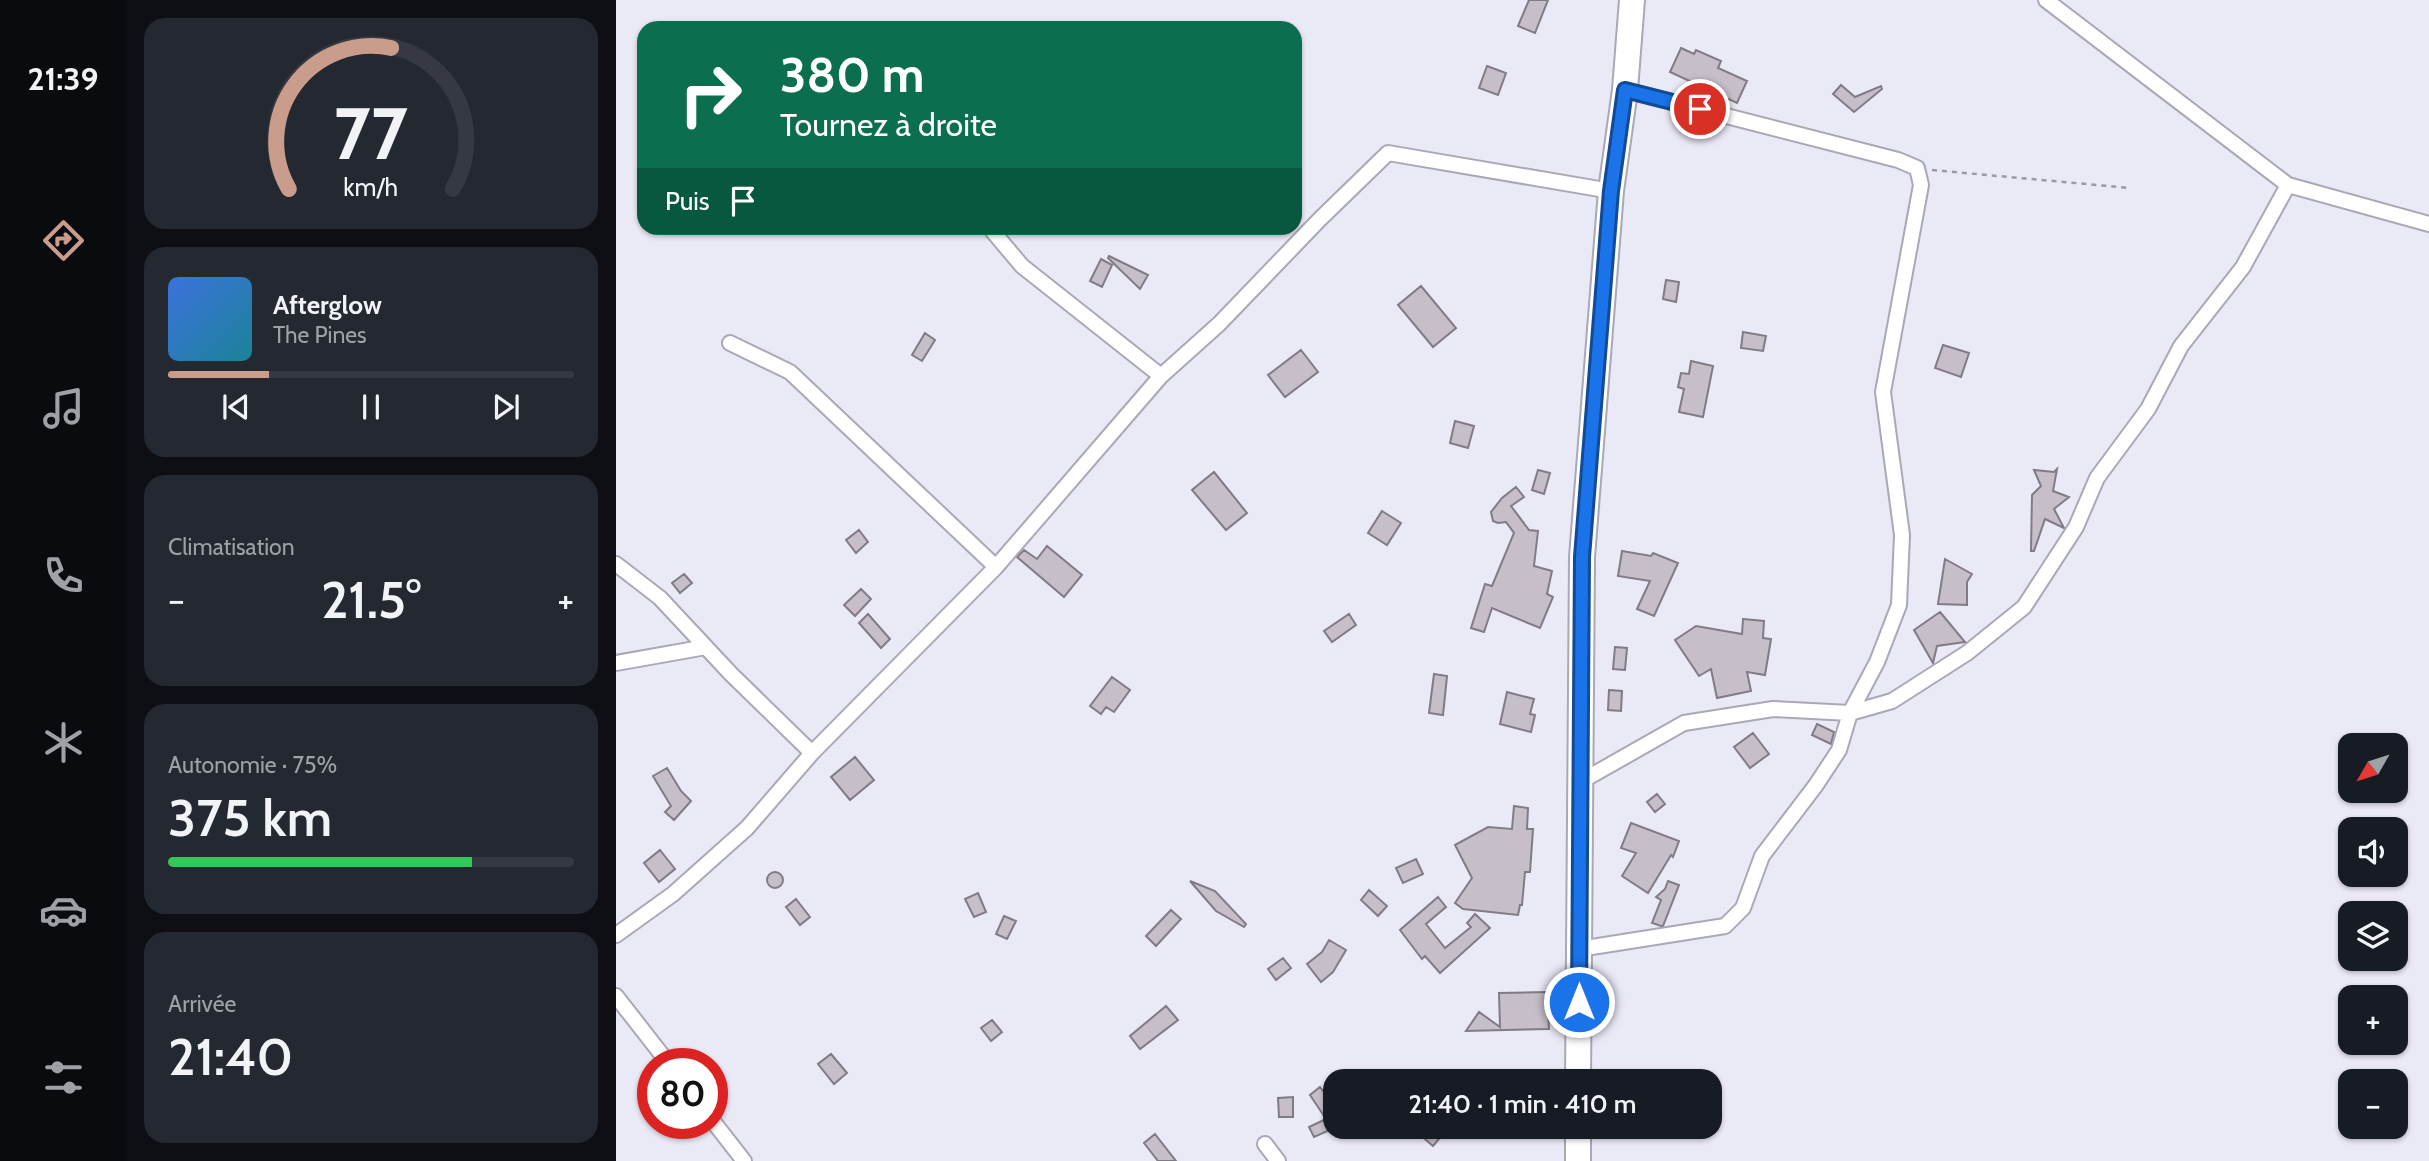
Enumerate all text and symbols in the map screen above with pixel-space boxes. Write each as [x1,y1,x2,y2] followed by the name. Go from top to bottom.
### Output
[780,45,924,104] text: 380 m
[665,49,756,140] icon: right
[27,59,99,98] text: 21:39
[1670,79,1730,139] pin
[334,90,408,178] text: 77
[1681,90,1719,128] icon: arrive
[780,105,997,144] text: Tournez à droite
[344,172,398,202] text: km/h
[724,182,762,220] icon: arrive
[665,185,710,217] text: Puis
[39,216,88,265] icon: directions
[273,289,382,321] text: Afterglow
[273,321,367,349] text: The Pines
[39,384,88,433] icon: music
[217,388,255,426] icon: previous
[352,388,390,426] icon: pause
[487,388,525,426] icon: next
[168,533,295,561] text: Climatisation
[39,551,88,600] icon: phone
[321,568,421,631] text: 21.5°
[168,576,185,623] text: −
[557,576,574,623] text: +
[39,718,88,767] icon: climate
[2338,733,2408,803] north arrow
[2338,733,2408,1139] map controls
[168,751,337,779] text: Autonomie · 75%
[168,786,332,849] text: 375 km
[2338,817,2408,887] button: sound
[39,886,88,935] icon: car
[2338,901,2408,971] button: layers
[1542,965,1616,1039] position arrow
[2338,985,2408,1055] button: +
[168,990,236,1018] text: Arrivée
[168,1025,293,1088] text: 21:40
[637,1048,728,1139] speed limit sign: 80
[39,1053,88,1102] icon: filters
[2338,1069,2408,1139] button: −
[1409,1088,1636,1120] text: 21:40 · 1 min · 410 m

